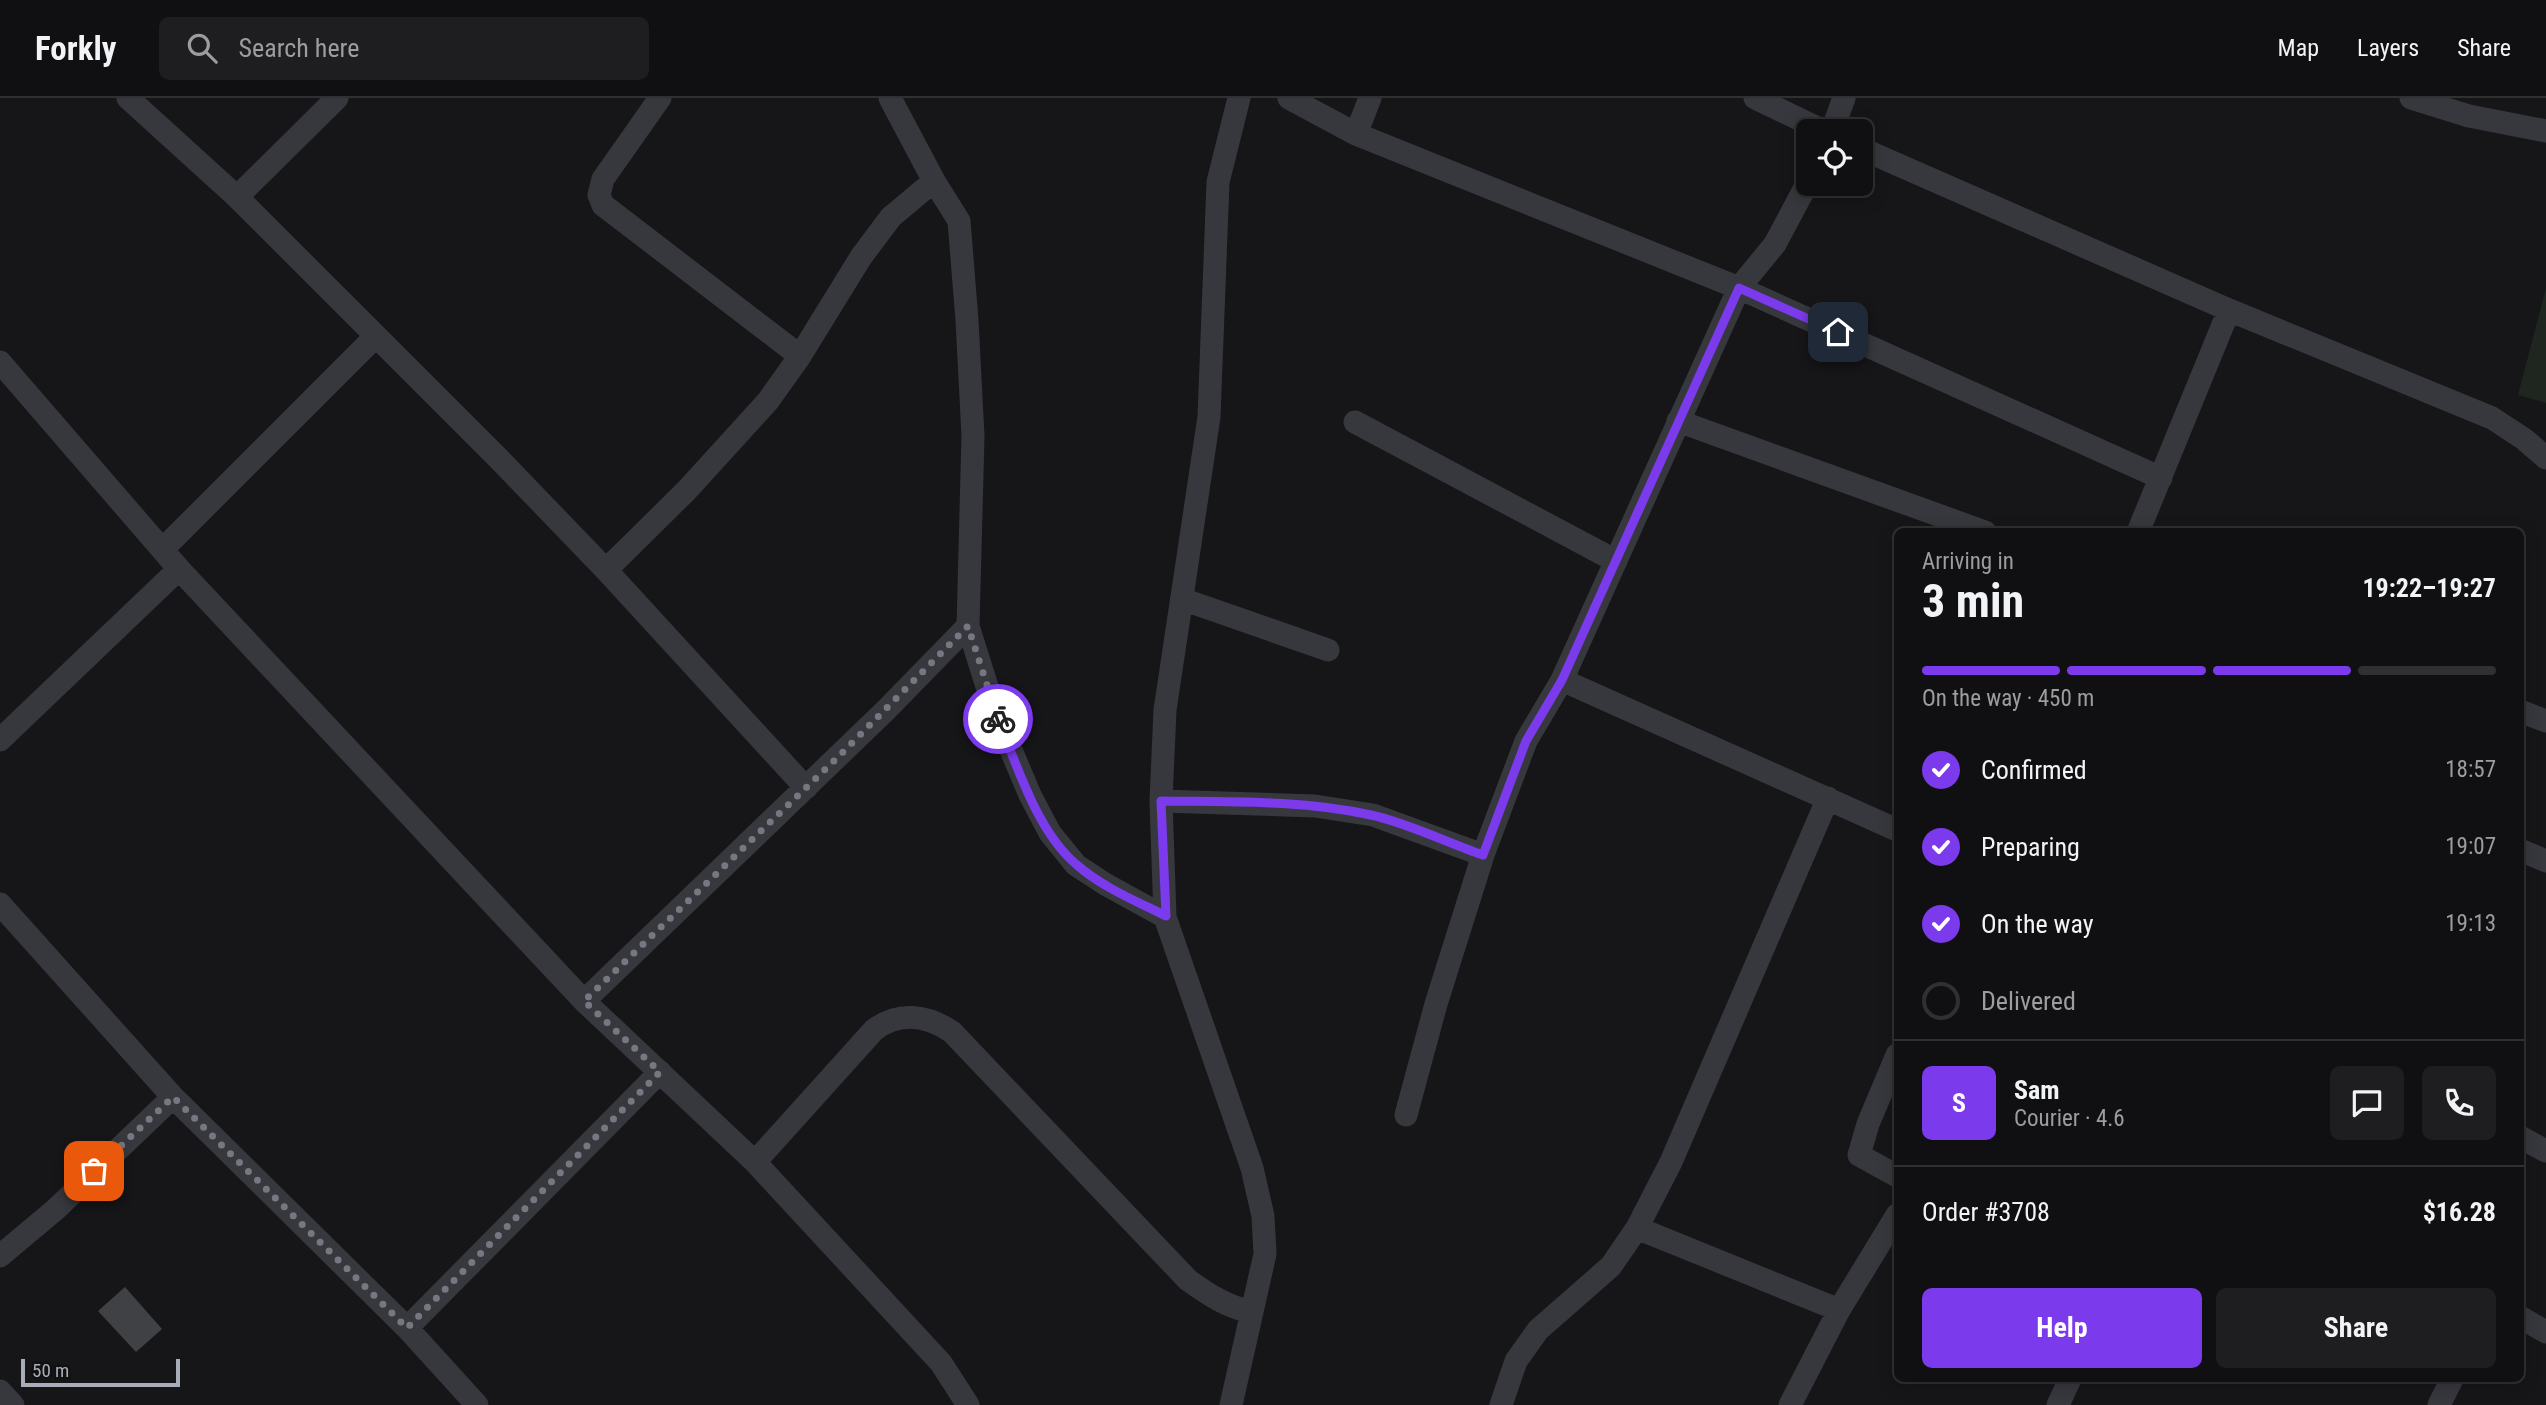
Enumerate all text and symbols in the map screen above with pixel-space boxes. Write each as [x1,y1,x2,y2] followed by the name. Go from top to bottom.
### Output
[159,17,649,80] search box
[35,29,117,68] text: Forkly
[183,29,221,67] icon: search
[239,33,359,63] text: Search here
[2278,34,2319,62] text: Map
[2357,34,2419,62] text: Layers
[2457,34,2511,62] text: Share
[1796,119,1873,196] map controls
[1796,119,1873,196] button: locate
[1808,302,1868,362] pin
[1819,313,1857,351] icon: home
[1922,548,2014,575] text: Arriving in
[2362,573,2496,603] text: 19:22–19:27
[1922,574,2024,628] text: 3 min
[963,684,1033,754] courier
[1922,685,2094,712] text: On the way · 450 m
[979,700,1017,738] icon: bike
[1922,751,1960,789] icon: check
[1981,755,2087,785] text: Confirmed
[2445,756,2496,783] text: 18:57
[1922,828,1960,866] icon: check
[1981,832,2080,862] text: Preparing
[2445,833,2496,860] text: 19:07
[1922,905,1960,943] icon: check
[1981,909,2094,939] text: On the way
[2445,910,2496,937] text: 19:13
[1981,986,2076,1016] text: Delivered
[2330,1066,2404,1140] button: chat
[2422,1066,2496,1140] button: phone
[2014,1075,2060,1105] text: Sam
[1952,1088,1966,1118] text: S
[2014,1105,2125,1132] text: Courier · 4.6
[64,1141,124,1201] pin
[75,1152,113,1190] icon: bag
[1922,1197,2050,1227] text: Order #3708
[2423,1197,2496,1227] text: $16.28
[1922,1288,2202,1368] button: Help
[2216,1288,2496,1368] button: Share
[21,1356,180,1388] scale bar
[32,1359,69,1382] text: 50 m

